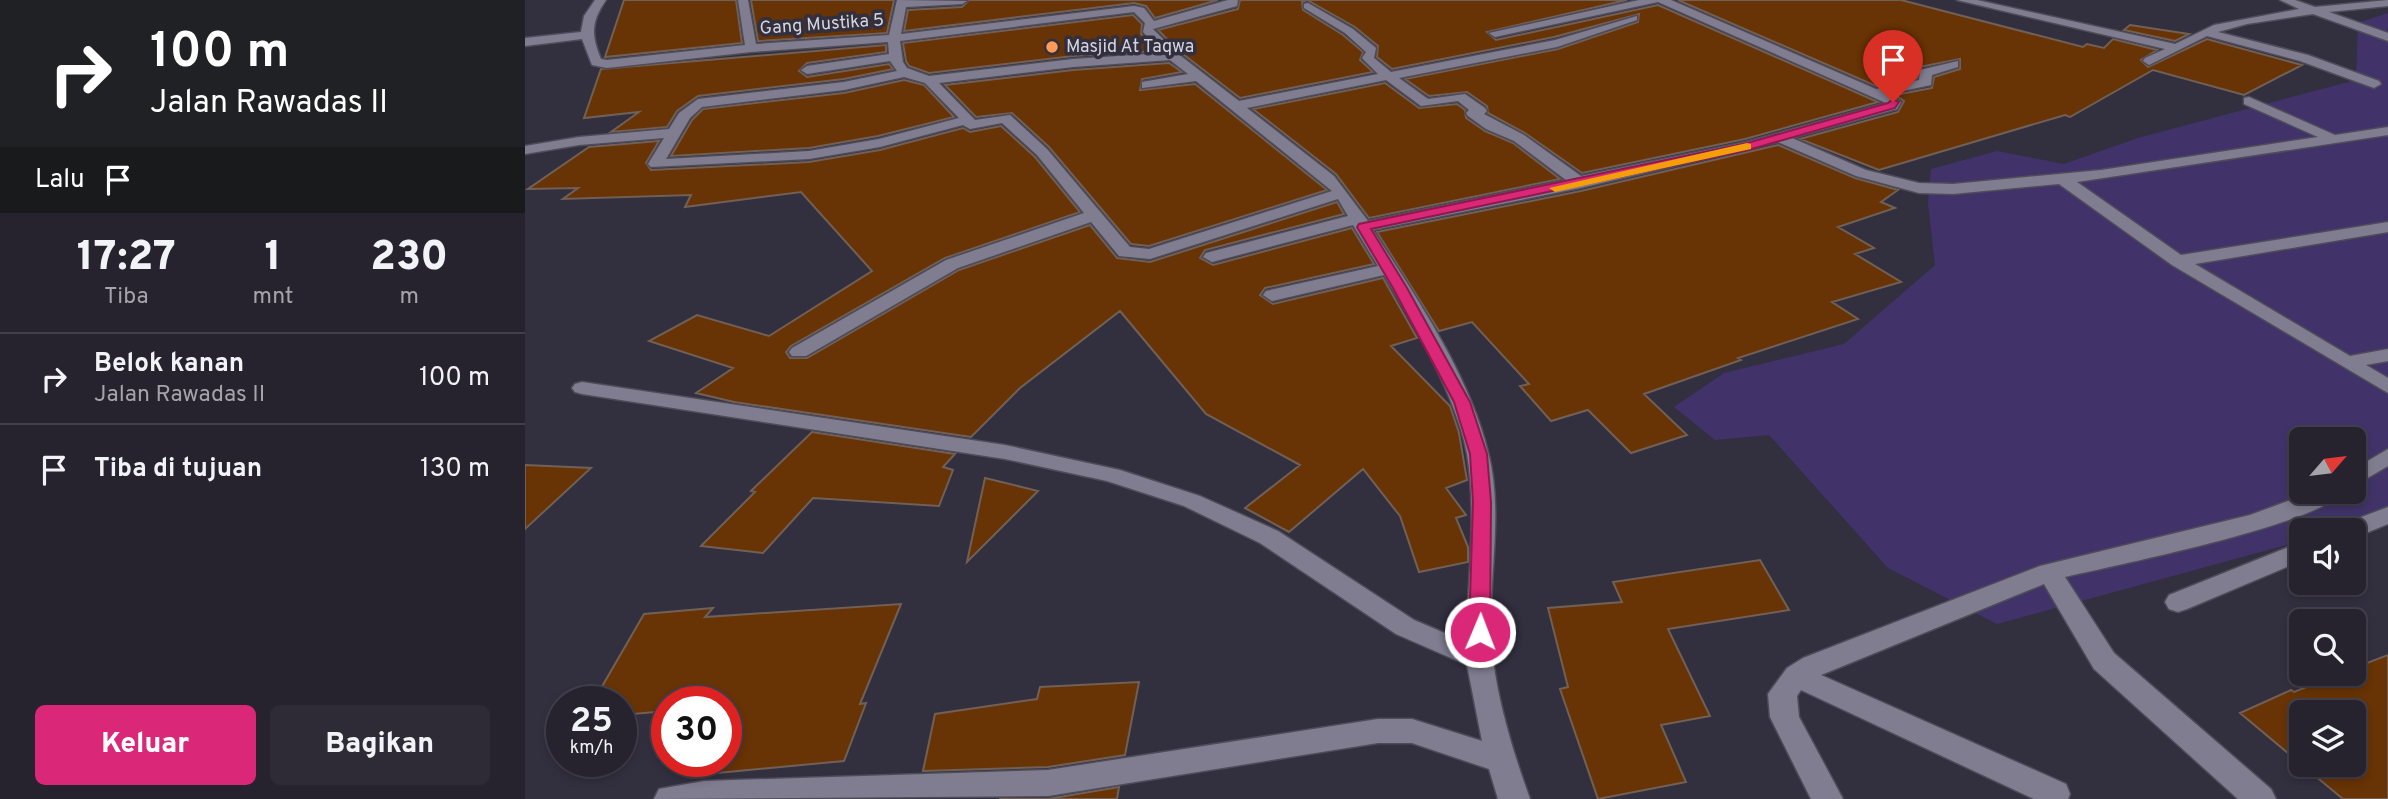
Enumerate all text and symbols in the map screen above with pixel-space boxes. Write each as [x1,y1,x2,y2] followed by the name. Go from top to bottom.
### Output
[759,9,885,41] street label: Gang Mustika 5
[150,23,289,85] text: 100 m
[35,28,126,119] icon: right
[1863,30,1923,102] pin
[1066,36,1194,59] place label: Masjid At Taqwa
[1044,39,1060,55] marker: Masjid At Taqwa
[1874,41,1912,79] icon: arrive
[150,84,388,124] text: Jalan Rawadas II
[99,161,137,199] icon: arrive
[35,164,85,197] text: Lalu
[77,232,176,285] text: 17:27
[264,232,282,285] text: 1
[370,232,448,285] text: 230
[104,283,149,312] text: Tiba
[252,283,294,312] text: mnt
[400,283,419,312] text: m
[94,348,244,381] text: Belok kanan
[35,360,73,398] icon: right
[419,362,490,395] text: 100 m
[94,381,265,410] text: Jalan Rawadas II
[2289,427,2366,504] north arrow
[2289,427,2366,777] map controls
[35,451,73,489] icon: arrive
[94,453,262,486] text: Tiba di tujuan
[420,453,490,486] text: 130 m
[2289,518,2366,595] button: sound
[1443,595,1517,669] position arrow
[2289,609,2366,686] button: search
[651,686,742,777] speed limit sign: 30
[570,700,613,744] text: 25
[2289,700,2366,777] button: layers
[35,705,256,785] button: Keluar
[270,705,490,785] button: Bagikan
[570,737,613,760] text: km/h

